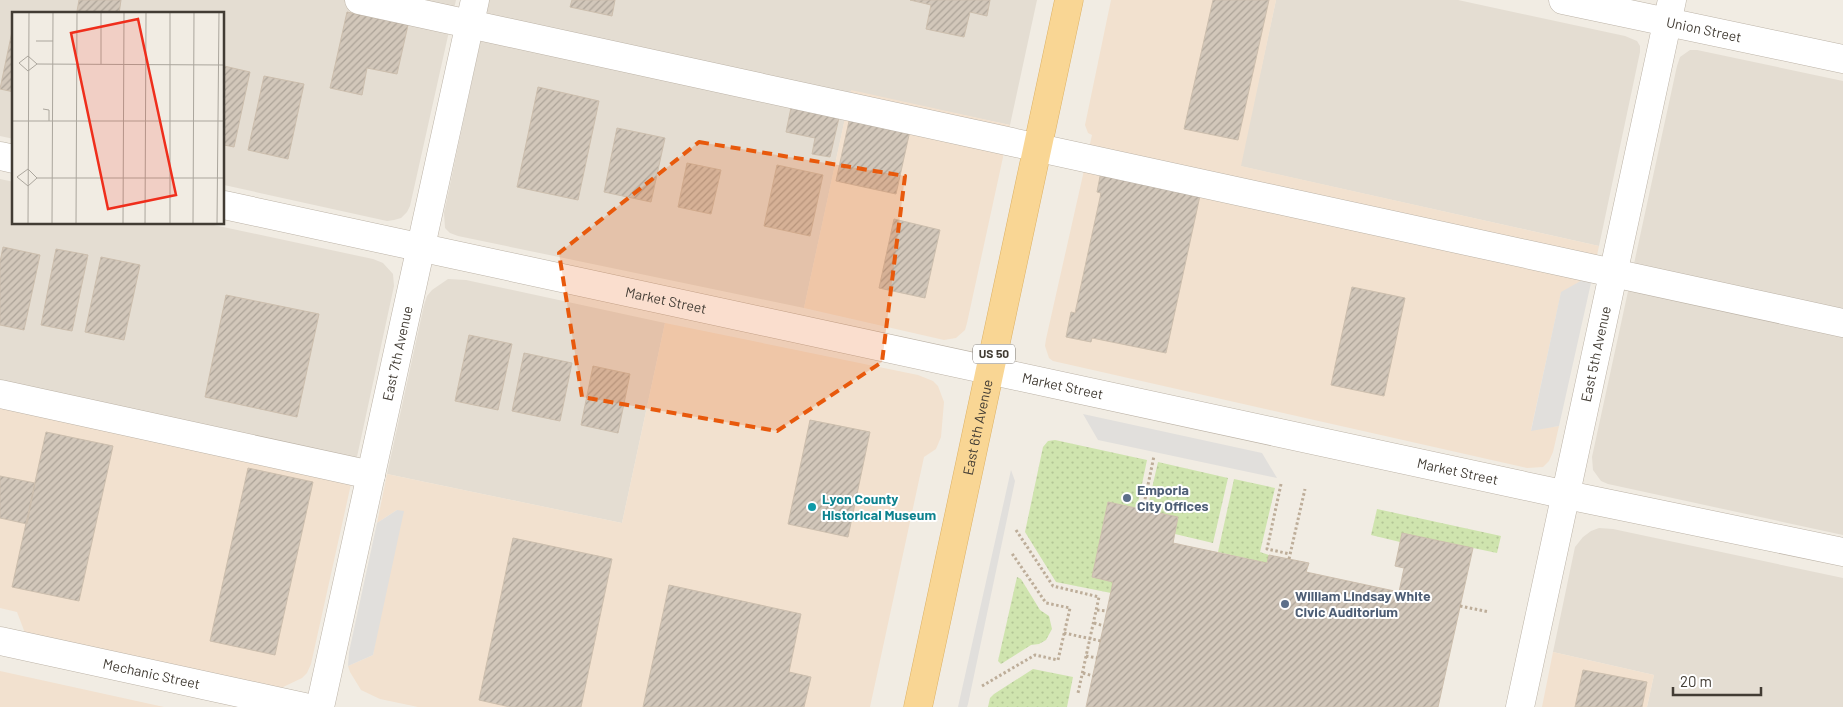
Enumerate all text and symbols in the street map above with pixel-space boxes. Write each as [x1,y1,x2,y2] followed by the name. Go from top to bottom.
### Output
[12,12,225,225] inset map
[1665,13,1743,45] street label: Union Street
[624,283,708,317] street label: Market Street
[378,304,416,402] street label: East 7th Avenue
[1577,305,1614,403] street label: East 5th Avenue
[973,344,1015,364] road number: US 50
[1021,369,1105,403] street label: Market Street
[959,378,996,477] street label: East 6th Avenue
[1416,454,1500,488] street label: Market Street
[1137,481,1209,514] place label: Emporia City Offices
[822,490,936,523] place label: Lyon County Historical Museum
[1121,492,1133,504] marker: Emporia City Offices
[806,501,818,513] marker: Lyon County Historical Museum
[1295,587,1431,620] place label: William Lindsay White Civic Auditorium
[1279,598,1291,610] marker: William Lindsay White Civic Auditorium
[101,655,202,692] street label: Mechanic Street
[1673,664,1760,696] scale bar
[1680,672,1712,690] text: 20 m

